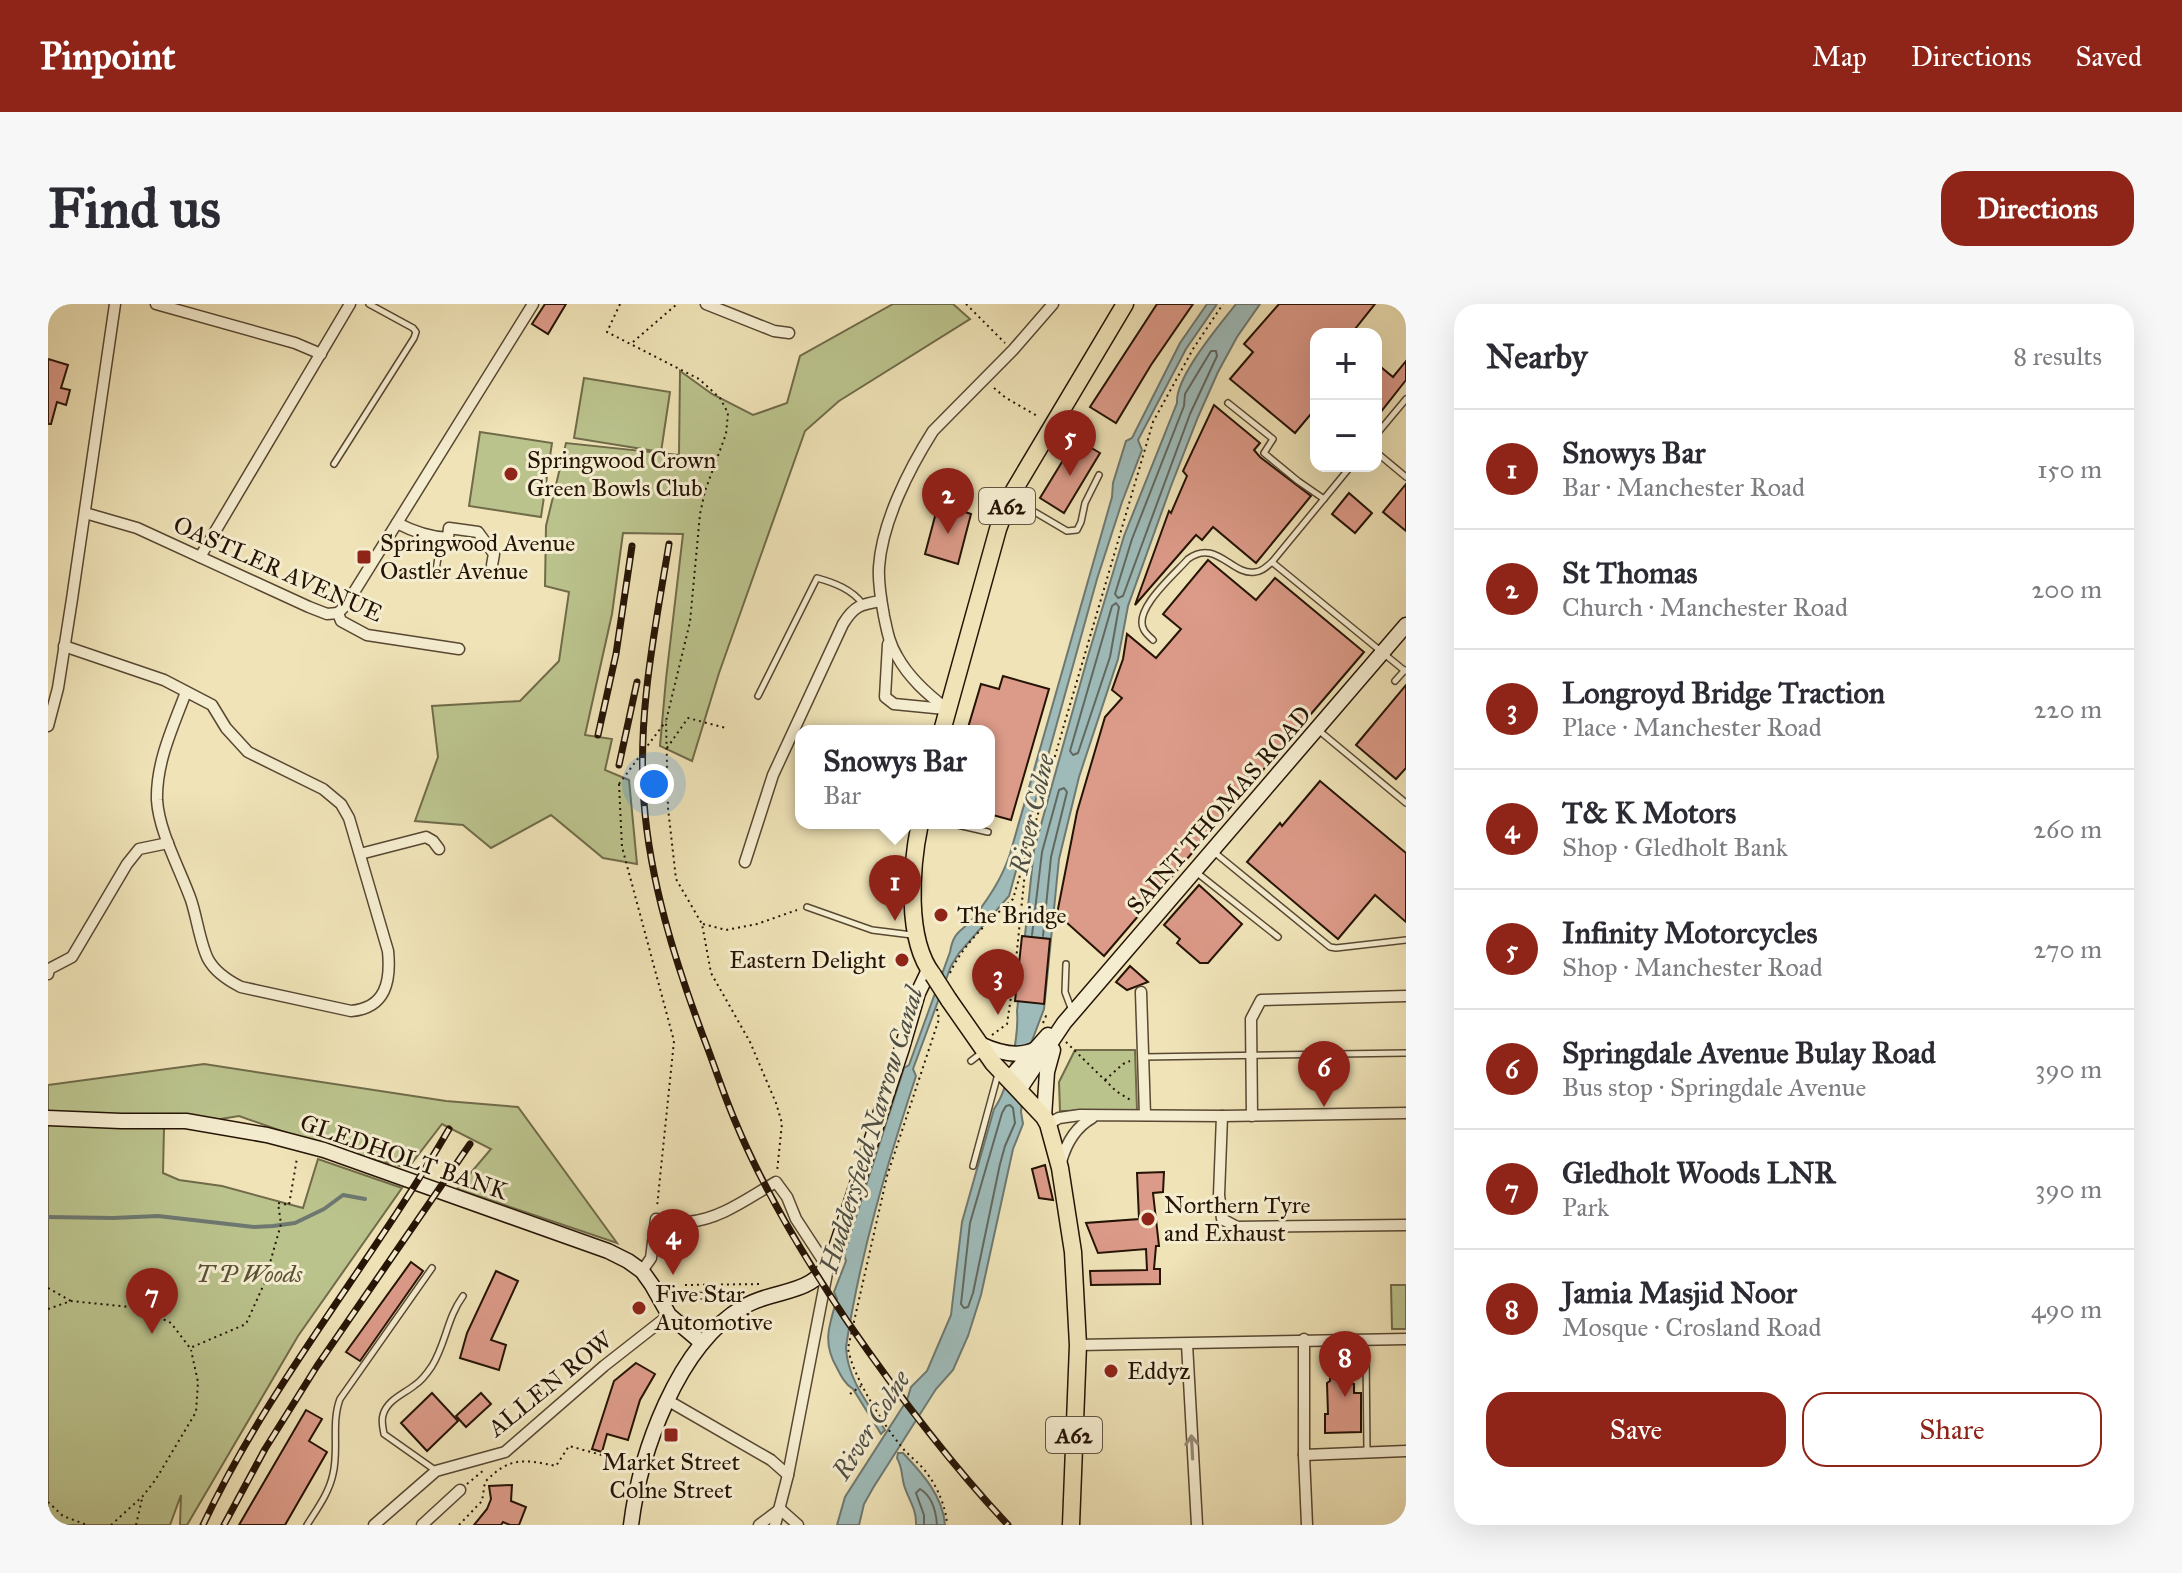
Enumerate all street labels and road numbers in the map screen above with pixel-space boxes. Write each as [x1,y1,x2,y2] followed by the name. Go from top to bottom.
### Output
[979,488,1035,524] road number: A62
[169,509,387,629] street label: OASTLER AVENUE
[1120,700,1318,920] street label: SAINT THOMAS ROAD
[296,1107,513,1207] street label: GLEDHOLT BANK
[481,1324,619,1444] street label: ALLEN ROW
[1046,1417,1102,1453] road number: A62

